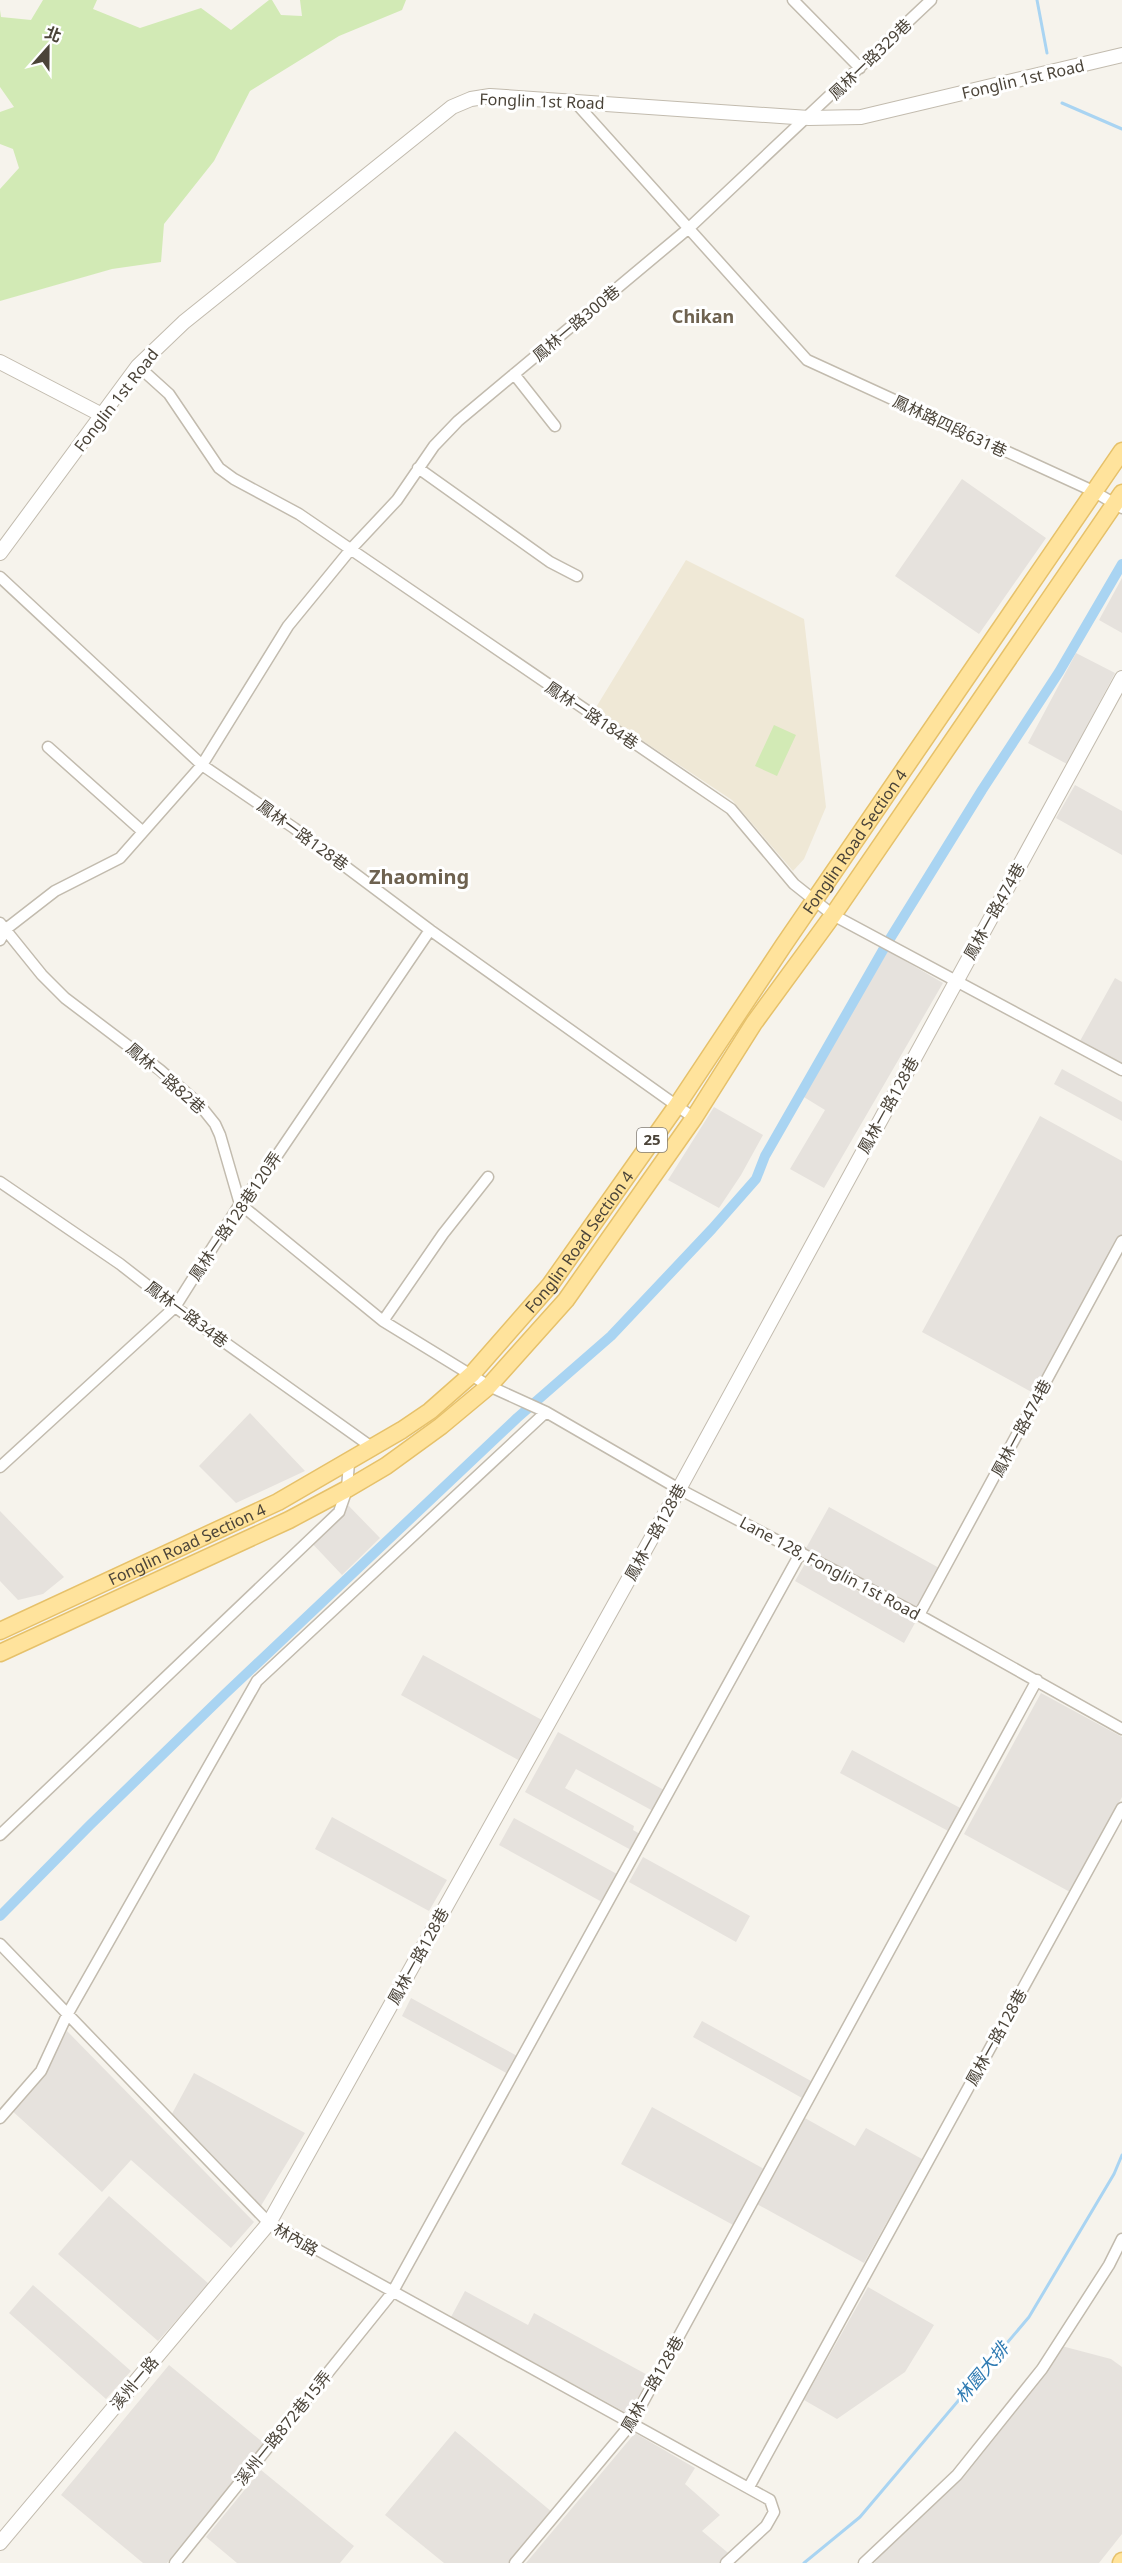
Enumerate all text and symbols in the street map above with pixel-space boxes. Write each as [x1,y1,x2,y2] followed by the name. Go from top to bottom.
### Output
[824,14,916,104] street label: 鳳林一路329巷
[18,18,78,78] north arrow
[42,21,65,47] text: 北
[960,54,1086,104] street label: Fonglin 1st Road
[479,88,605,114] street label: Fonglin 1st Road
[528,280,624,366] street label: 鳳林一路300巷
[672,304,734,328] district label: Chikan
[69,344,163,456] street label: Fonglin 1st Road
[889,390,1011,462] street label: 鳳林路四段631巷
[541,676,643,754] street label: 鳳林一路184巷
[797,765,912,918] street label: Fonglin Road Section 4
[253,795,353,875] street label: 鳳林一路128巷
[958,859,1030,963] street label: 鳳林一路474巷
[369,863,469,890] district label: Zhaoming
[122,1037,210,1119] street label: 鳳林一路82巷
[852,1053,924,1157] street label: 鳳林一路128巷
[637,1128,667,1152] road number: 25
[184,1147,286,1285] street label: 鳳林一路128巷120弄
[520,1166,638,1317] street label: Fonglin Road Section 4
[141,1276,233,1352] street label: 鳳林一路34巷
[986,1375,1056,1481] street label: 鳳林一路474巷
[619,1480,691,1584] street label: 鳳林一路128巷
[105,1498,269,1590] street label: Fonglin Road Section 4
[736,1511,924,1625] street label: Lane 128, Fonglin 1st Road
[382,1904,454,2008] street label: 鳳林一路128巷
[960,1985,1032,2089] street label: 鳳林一路128巷
[270,2217,322,2261] street label: 林內路
[616,2332,688,2436] street label: 鳳林一路128巷
[949,2336,1015,2408] water label: 林園大排
[105,2351,163,2415] street label: 溪州一路
[230,2366,336,2490] street label: 溪州一路872巷15弄

